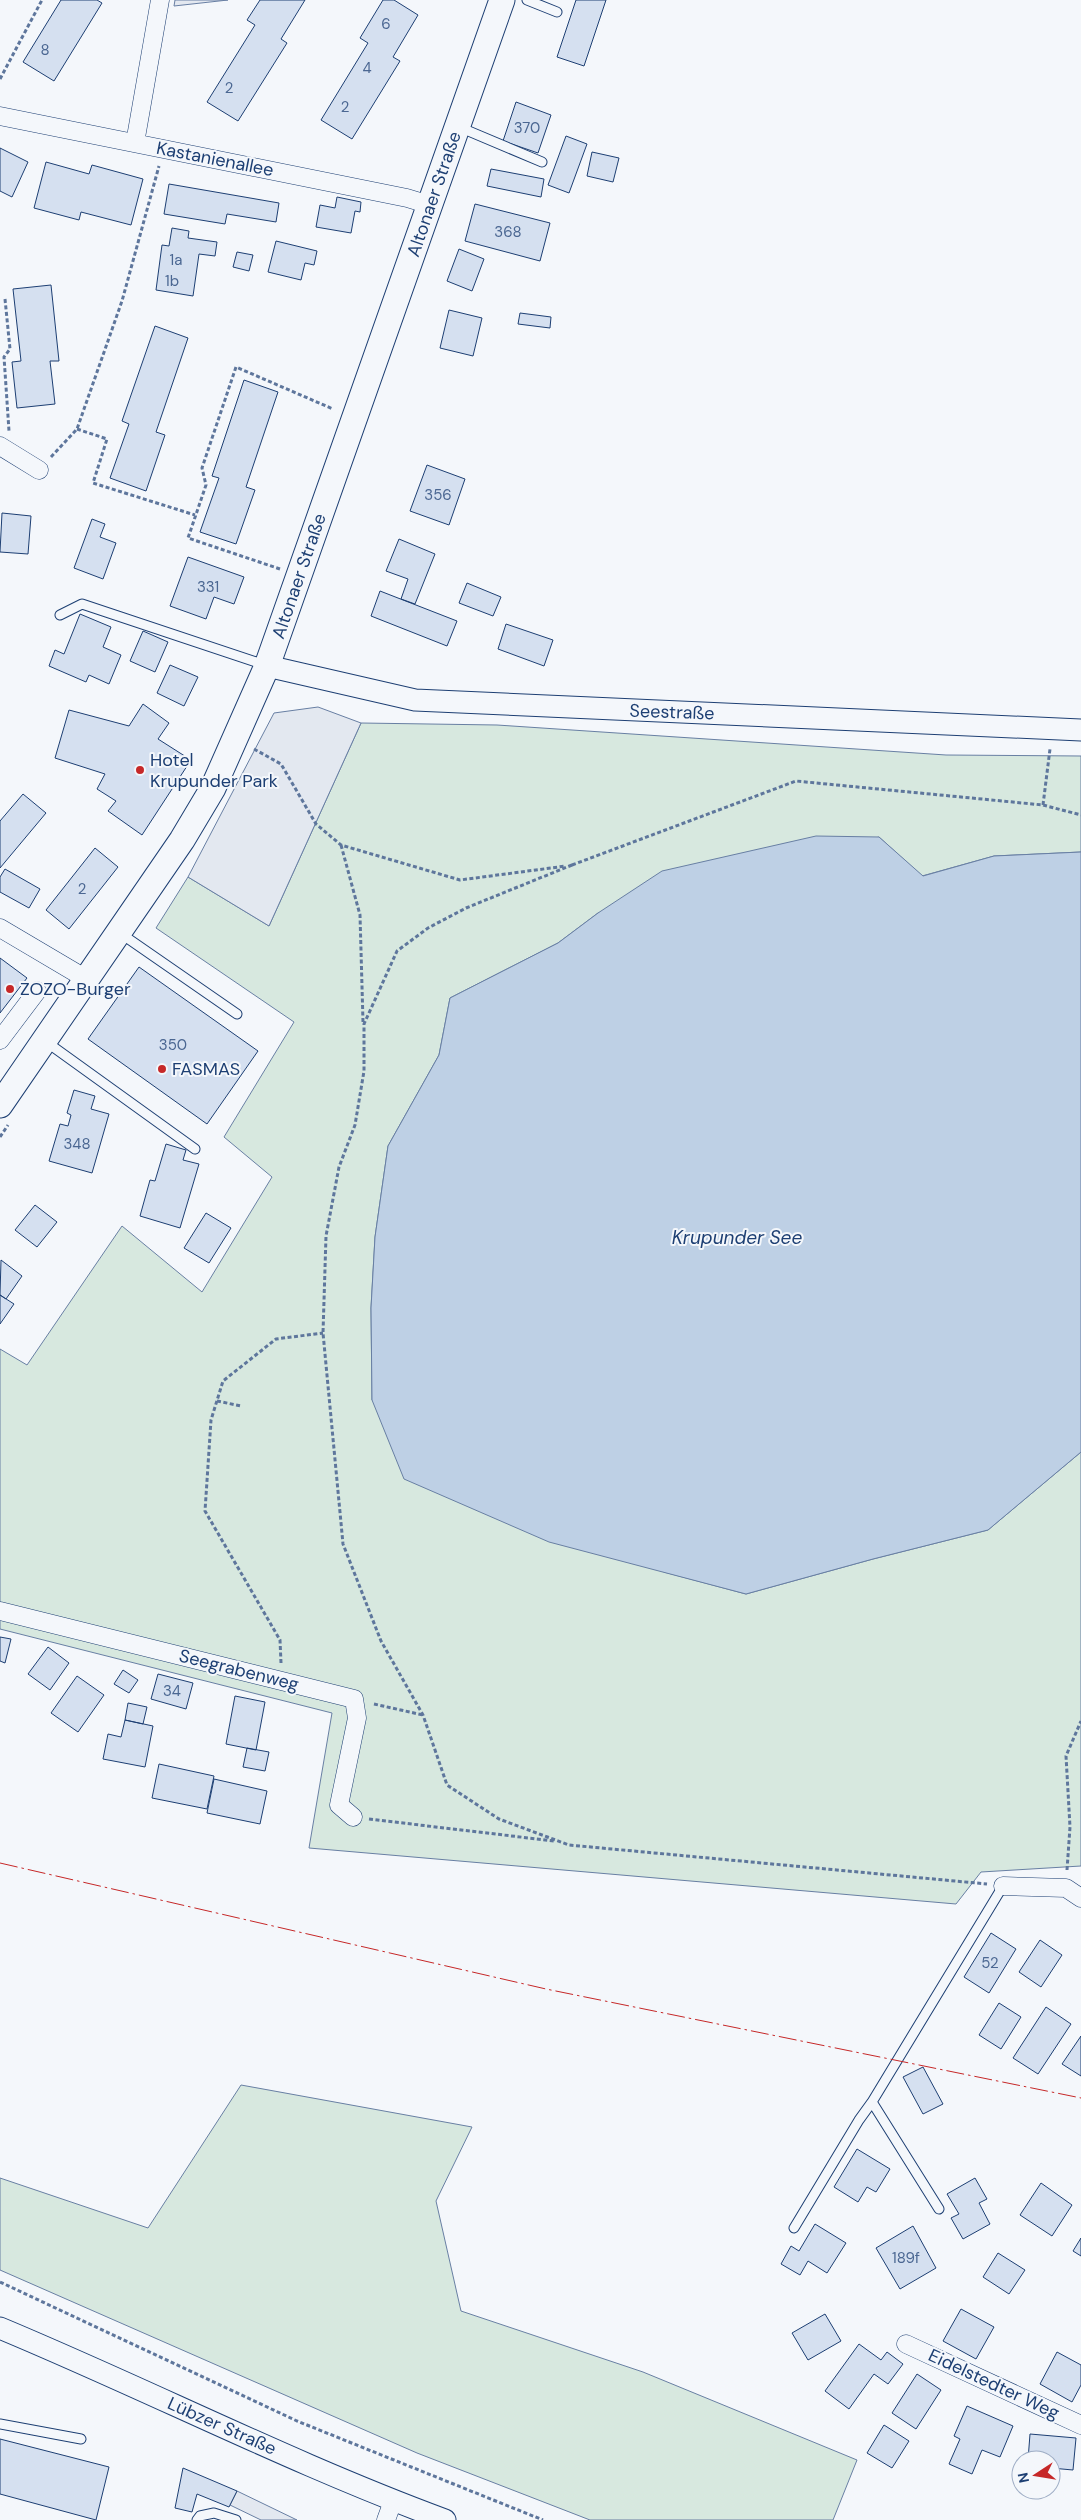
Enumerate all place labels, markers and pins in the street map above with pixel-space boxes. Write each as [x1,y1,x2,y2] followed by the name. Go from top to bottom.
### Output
[150,748,278,793] place label: Hotel Krupunder Park
[134,764,146,776] marker: Hotel Krupunder Park
[20,977,131,1001] place label: ZOZO-Burger
[4,983,16,995] marker: ZOZO-Burger
[172,1057,240,1081] place label: FASMAS
[156,1063,168,1075] marker: FASMAS

